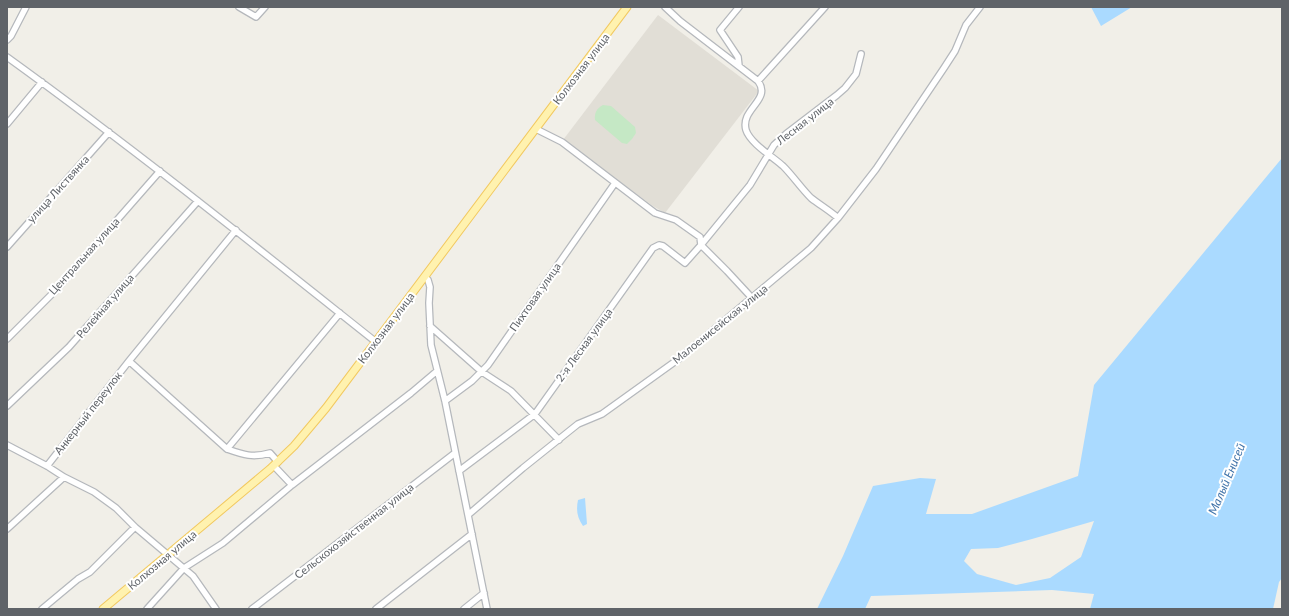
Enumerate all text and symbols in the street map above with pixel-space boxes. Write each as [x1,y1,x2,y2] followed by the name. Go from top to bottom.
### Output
[550,31,612,107] street label: Колхозная улица
[773,94,836,148] street label: Лесная улица
[24,152,91,225] street label: улица Листвянка
[46,214,122,297] street label: Центральная улица
[506,260,563,333] street label: Пихтовая улица
[73,271,136,340] street label: Релейная улица
[670,281,770,366] street label: Малоенисейская улица
[355,290,417,366] street label: Колхозная улица
[553,305,615,384] street label: 2-я Лесная улица
[51,368,124,457] street label: Анкерный переулок
[1205,441,1248,517] water label: Малый Енисей
[291,480,416,581] street label: Сельскохозяйственная улица
[125,527,199,592] street label: Колхозная улица

